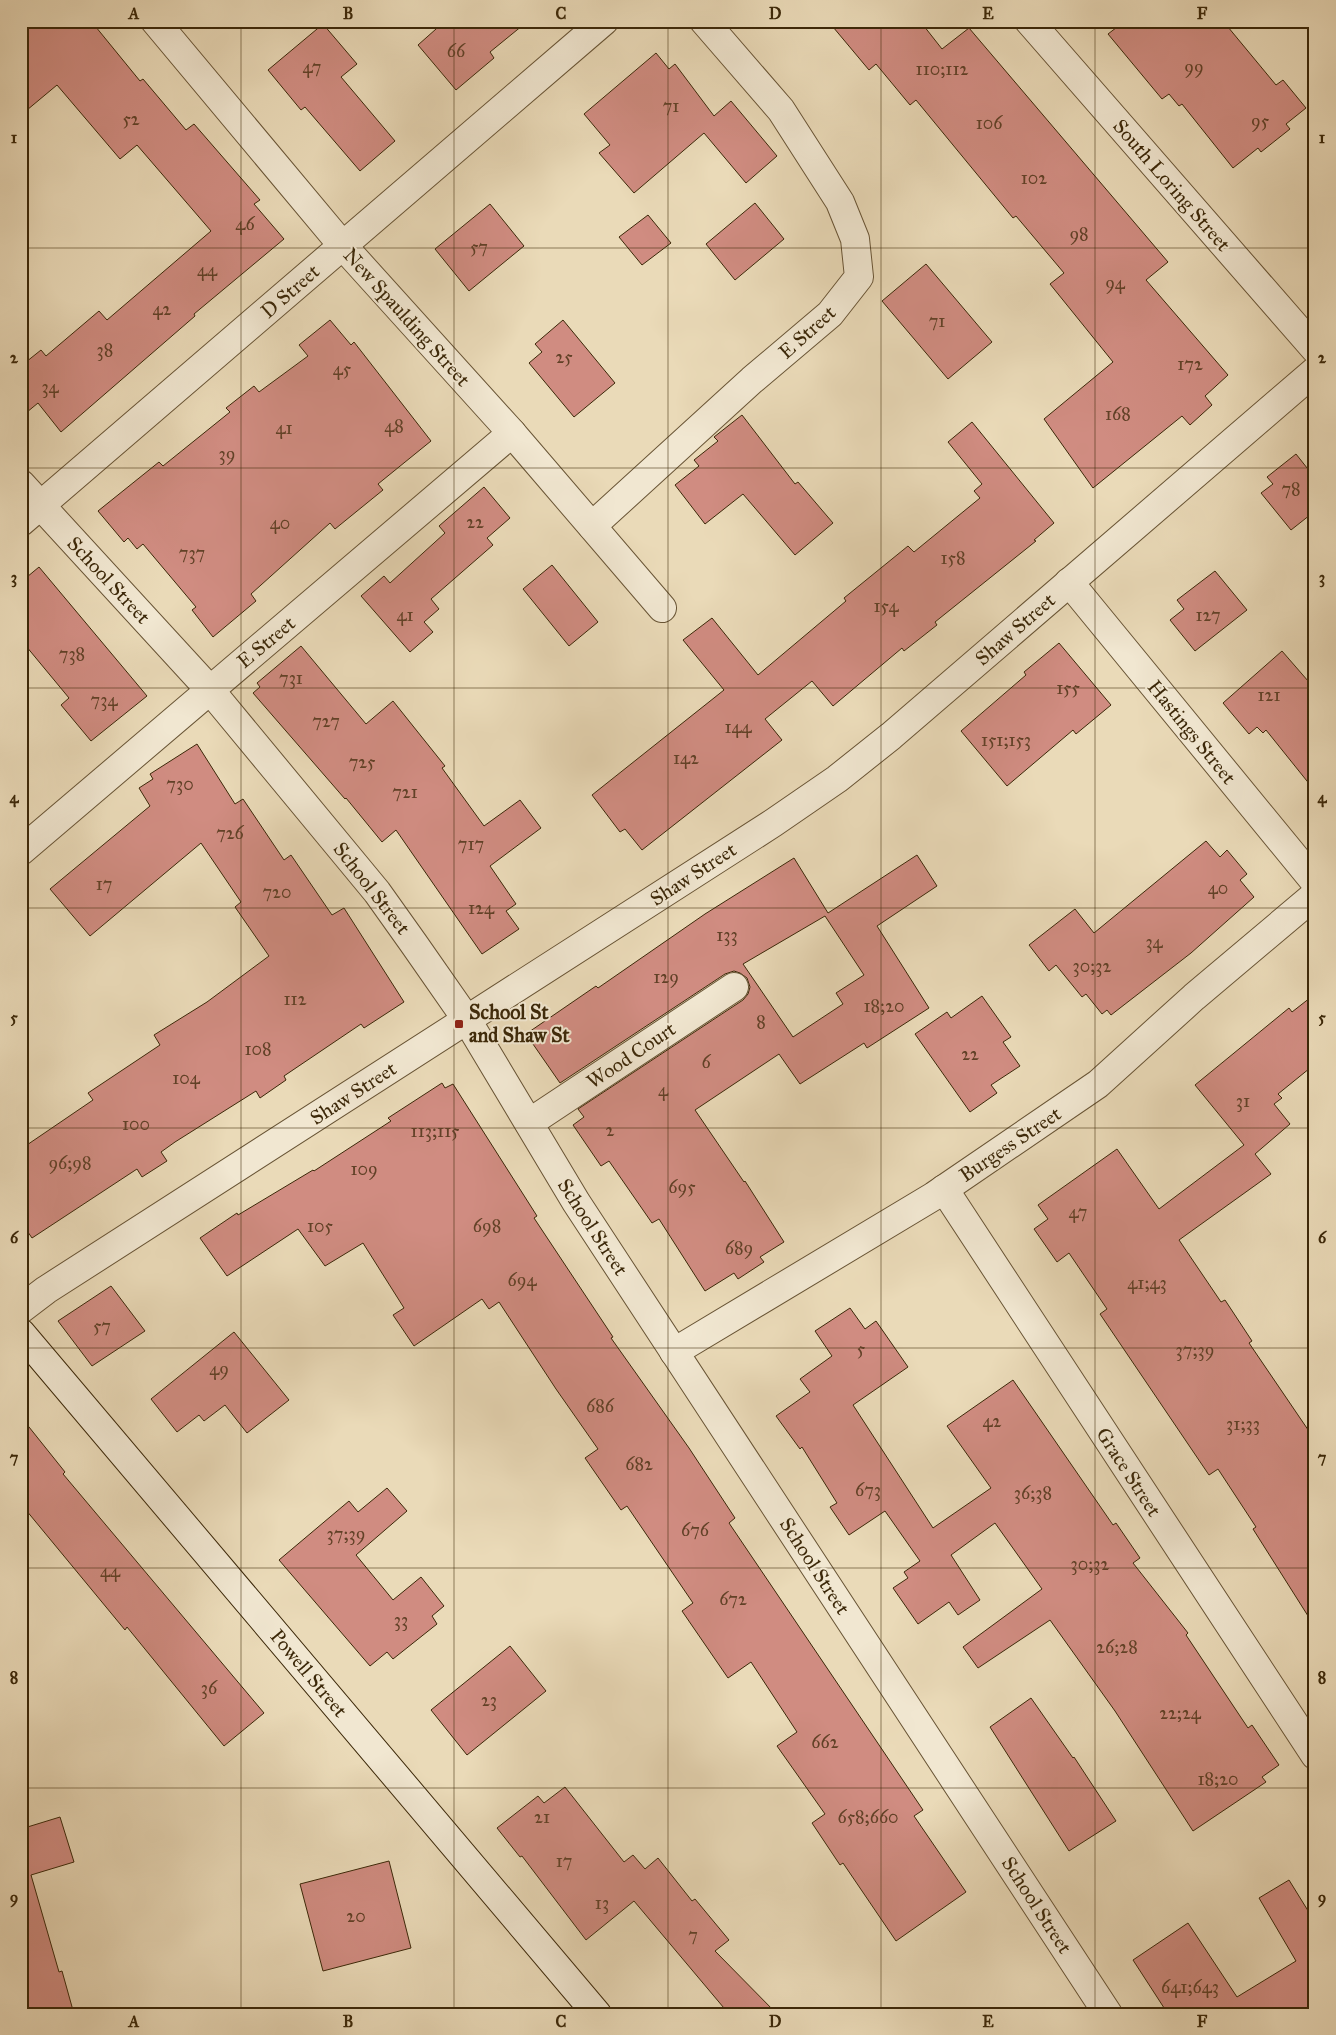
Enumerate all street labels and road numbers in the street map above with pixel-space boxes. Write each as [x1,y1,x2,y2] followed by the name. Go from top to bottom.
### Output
[1107,114,1236,257] street label: South Loring Street
[338,243,475,392] street label: New Spaulding Street
[256,259,324,323] street label: D Street
[774,300,840,364] street label: E Street
[62,531,156,629] street label: School Street
[970,588,1060,670] street label: Shaw Street
[232,611,300,673] street label: E Street
[1142,675,1241,790] street label: Hastings Street
[328,837,416,939] street label: School Street
[645,837,741,911] street label: Shaw Street
[582,1017,680,1093] street label: Wood Court
[305,1056,401,1130] street label: Shaw Street
[955,1101,1066,1188] street label: Burgess Street
[553,1174,633,1280] street label: School Street
[1091,1423,1167,1521] street label: Grace Street
[775,1513,855,1619] street label: School Street
[265,1624,353,1722] street label: Powell Street
[997,1852,1077,1958] street label: School Street

